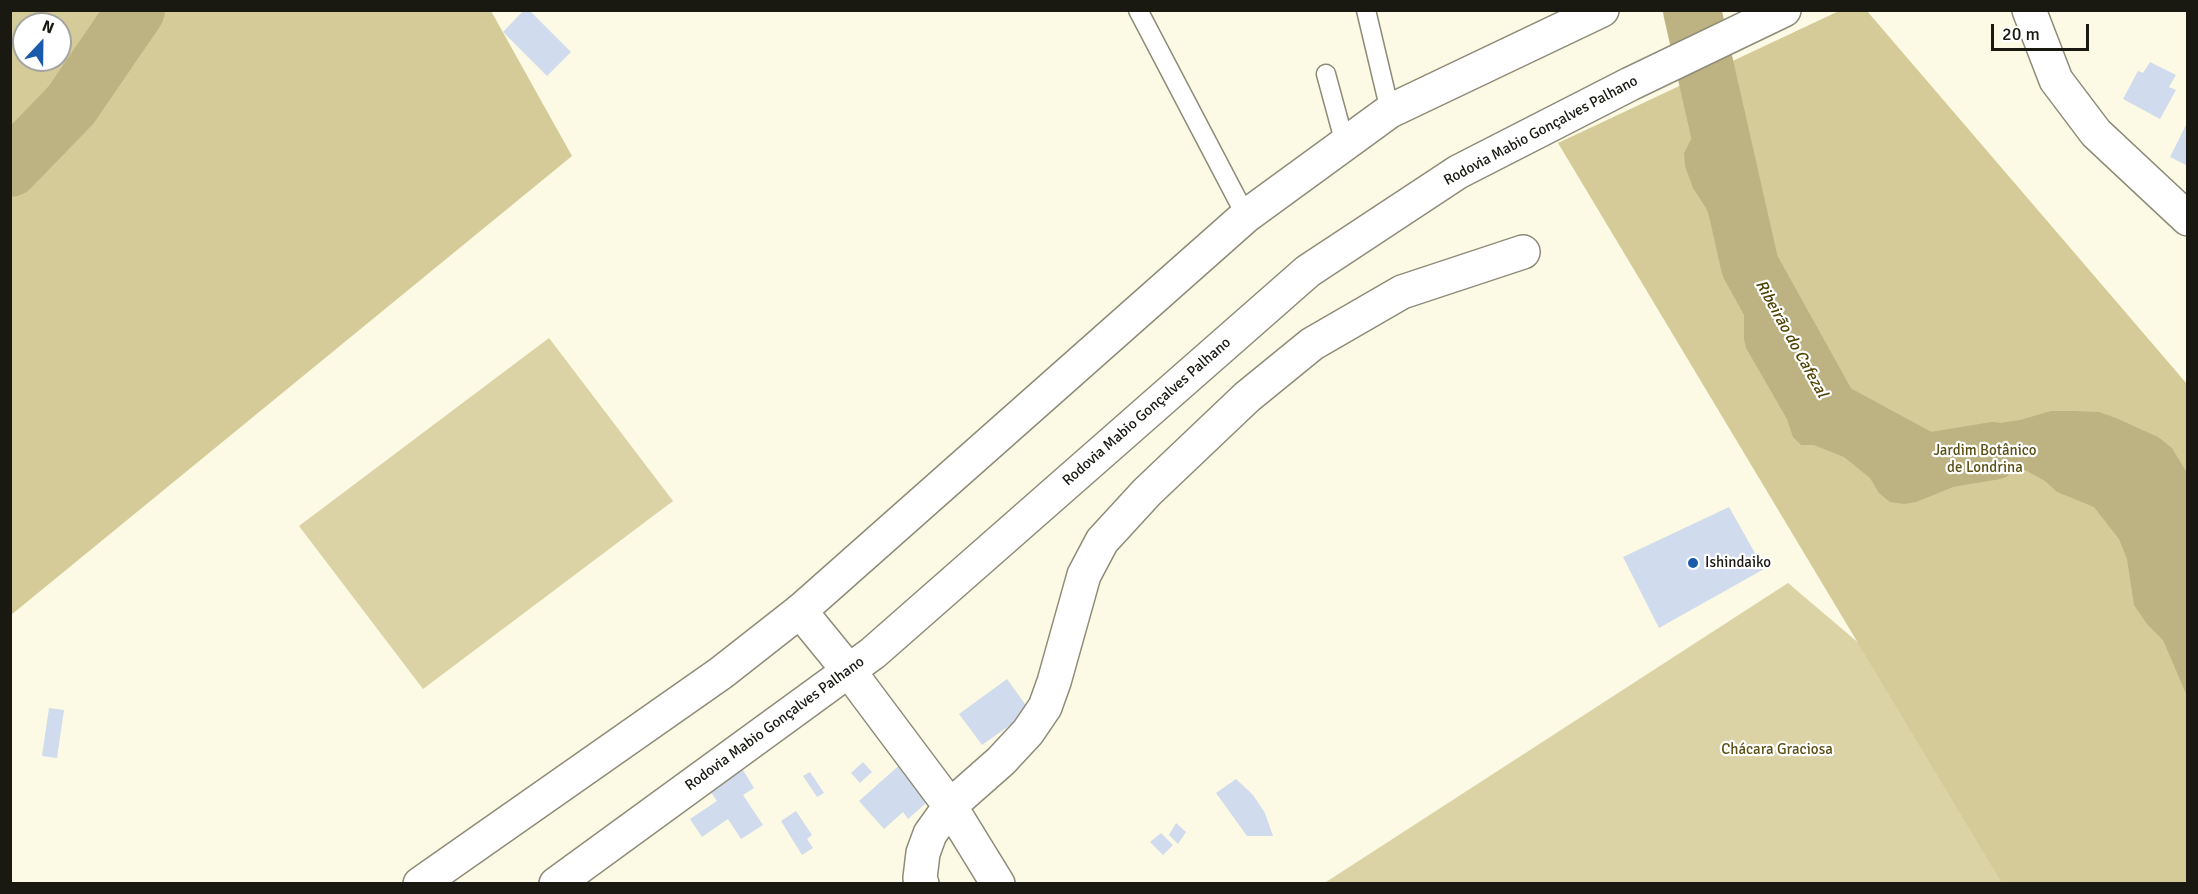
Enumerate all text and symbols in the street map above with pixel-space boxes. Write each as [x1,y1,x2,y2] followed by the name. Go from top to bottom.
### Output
[12,12,72,72] north arrow
[1994,12,2092,50] scale bar
[39,16,57,39] text: N
[2002,23,2040,45] text: 20 m
[1441,72,1641,190] street label: Rodovia Mabio Gonçalves Palhano
[1751,277,1831,401] water label: Ribeirão do Cafezal
[1059,334,1235,490] street label: Rodovia Mabio Gonçalves Palhano
[1933,442,2037,477] park label: Jardim Botânico de Londrina
[1705,554,1771,572] place label: Ishindaiko
[1686,556,1700,570] marker: Ishindaiko
[682,653,868,795] street label: Rodovia Mabio Gonçalves Palhano
[1721,741,1833,759] park label: Chácara Graciosa

